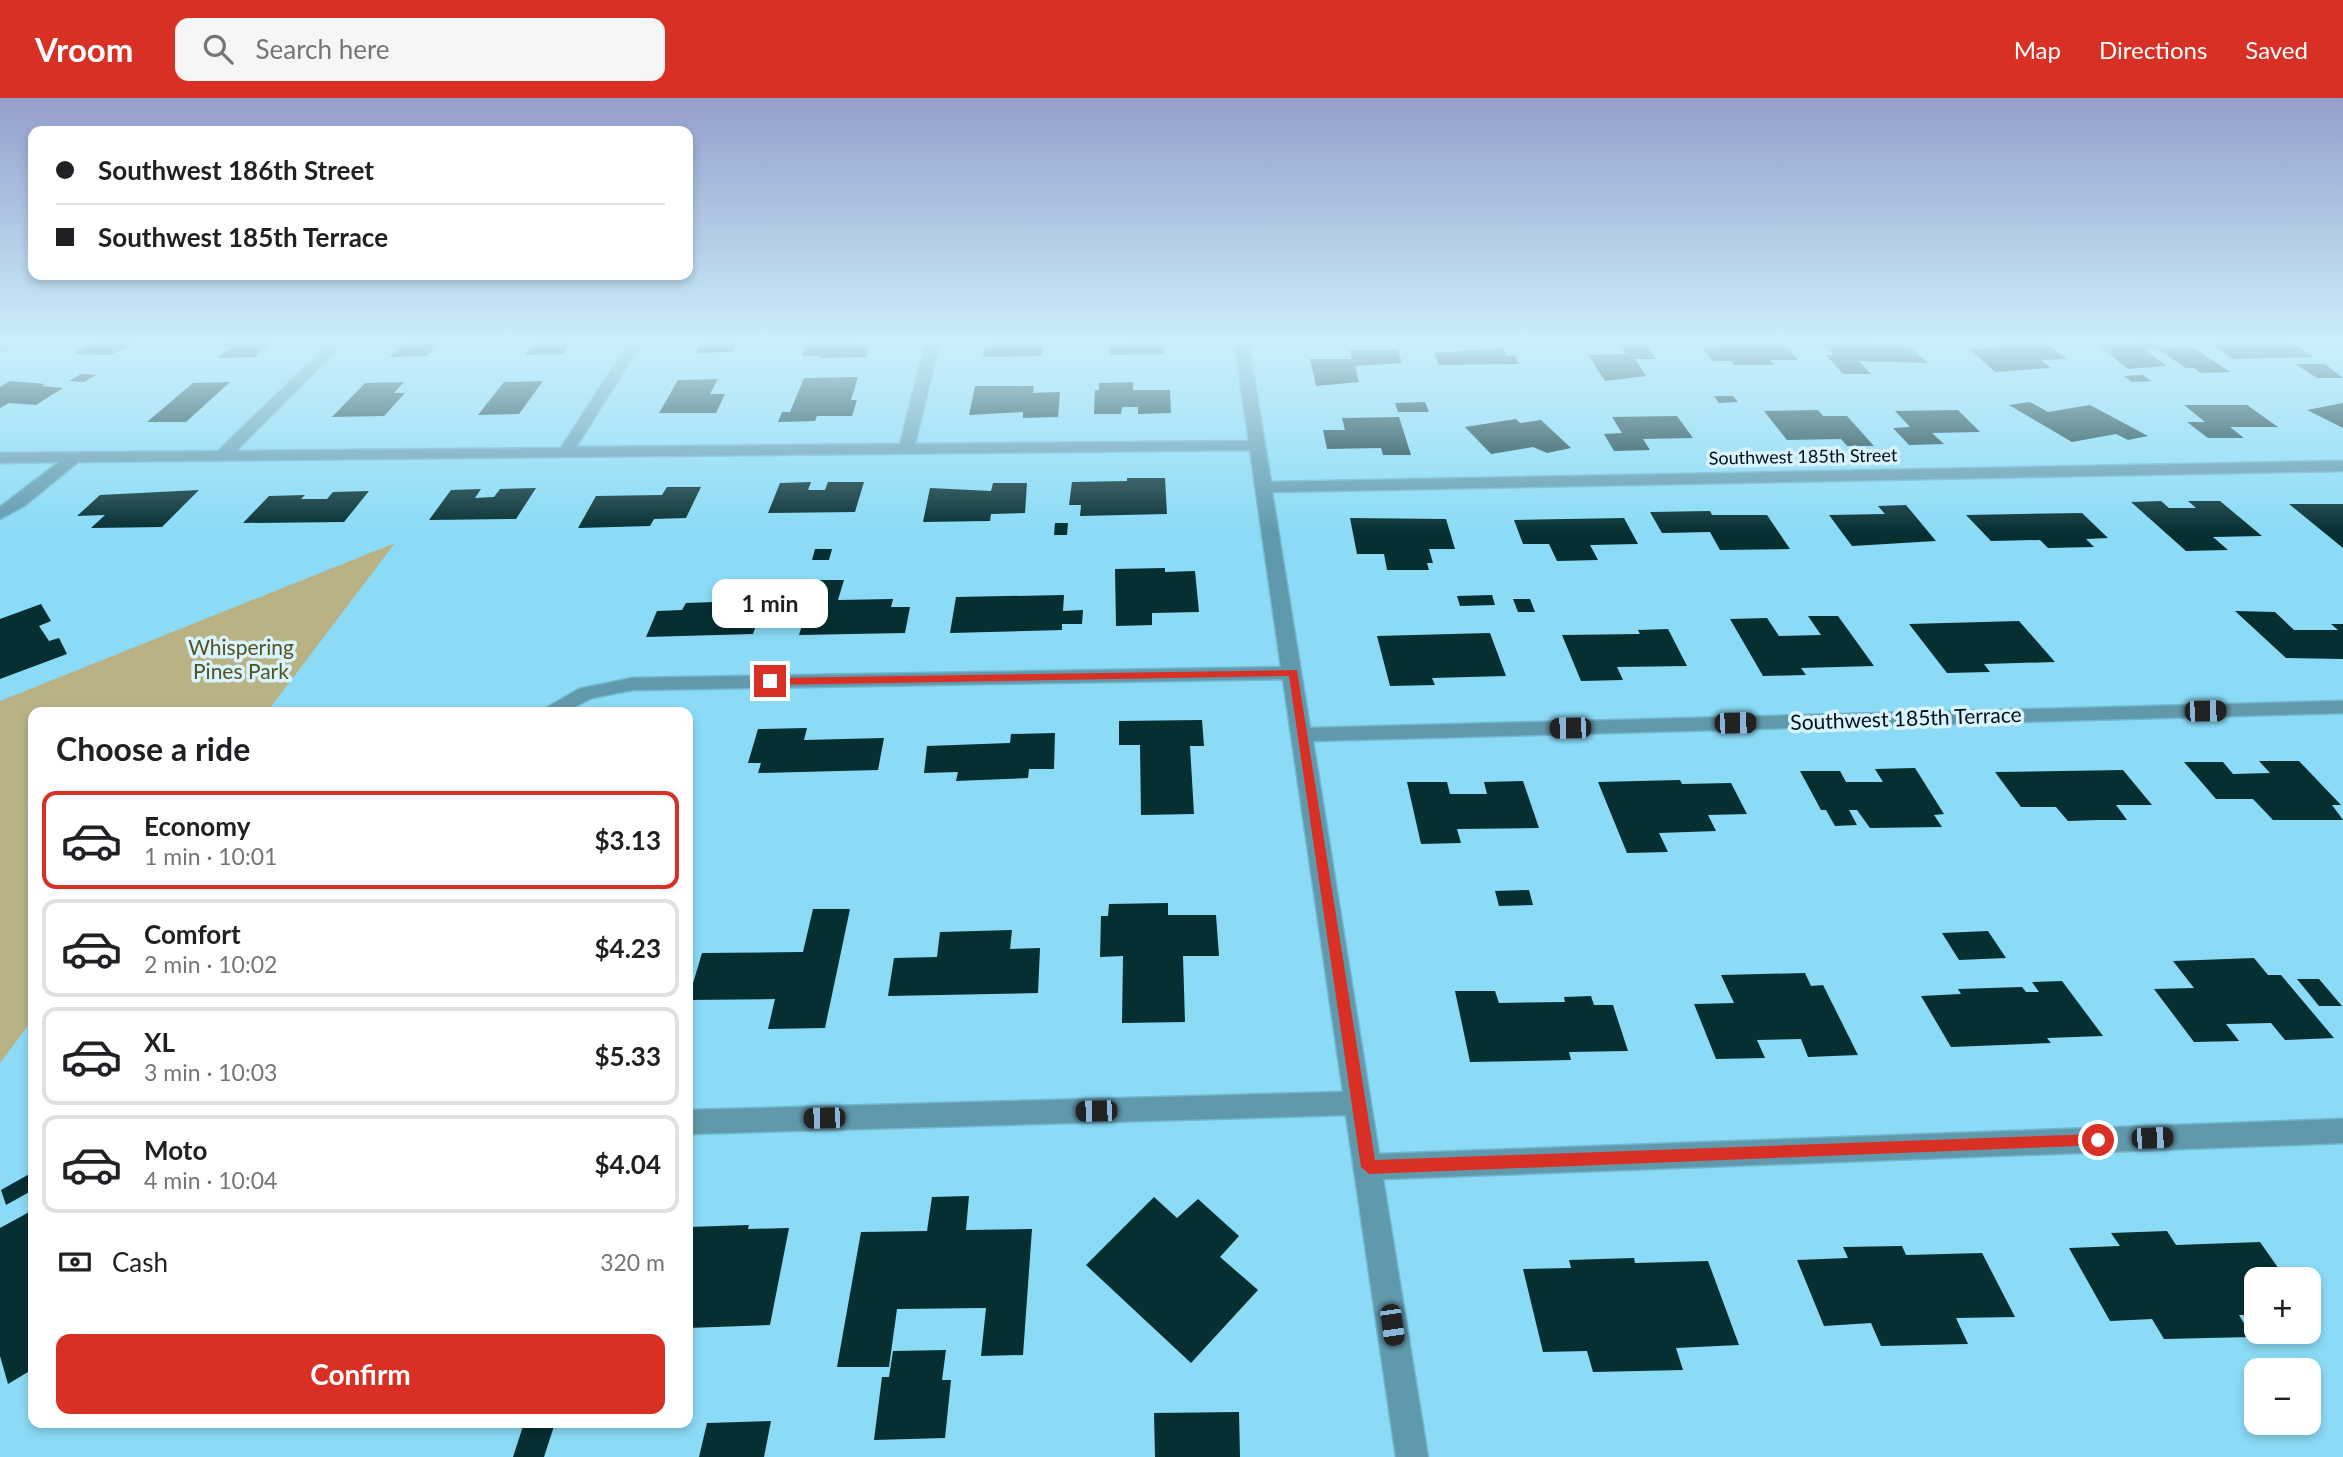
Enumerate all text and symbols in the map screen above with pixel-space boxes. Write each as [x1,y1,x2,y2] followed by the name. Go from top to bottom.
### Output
[175,18,665,81] search box
[35,29,133,69] text: Vroom
[199,30,237,68] icon: search
[255,33,390,65] text: Search here
[2014,35,2061,64] text: Map
[2099,35,2207,64] text: Directions
[2245,35,2308,64] text: Saved
[98,154,374,186] text: Southwest 186th Street
[98,221,388,253] text: Southwest 185th Terrace
[1709,443,1898,469] street label: Southwest 185th Street
[712,580,828,628] callout: 1 min
[741,589,799,617] text: 1 min
[188,634,294,683] park label: Whispering Pines Park
[754,665,786,697] route end
[2184,700,2227,722] car
[1790,701,2022,734] street label: Southwest 185th Terrace
[1714,712,1757,734] car
[1549,717,1592,739] car
[56,729,250,768] text: Choose a ride
[60,809,123,872] icon: car
[144,810,250,842] text: Economy
[595,824,661,856] text: $3.13
[144,842,277,870] text: 1 min · 10:01
[60,917,123,980] icon: car
[144,918,241,950] text: Comfort
[595,932,661,964] text: $4.23
[144,950,277,978] text: 2 min · 10:02
[60,1025,123,1088] icon: car
[144,1026,175,1058] text: XL
[595,1040,661,1072] text: $5.33
[144,1058,277,1086] text: 3 min · 10:03
[1075,1100,1118,1122] car
[803,1107,846,1129] car
[2082,1124,2114,1156] route start
[2131,1127,2174,1149] car
[60,1133,123,1196] icon: car
[144,1134,207,1166] text: Moto
[595,1148,661,1180] text: $4.04
[144,1166,277,1194] text: 4 min · 10:04
[56,1243,94,1281] icon: cash
[112,1246,168,1278] text: Cash
[600,1248,665,1276] text: 320 m
[2244,1267,2321,1435] map controls
[2244,1267,2321,1344] button: +
[1379,1303,1406,1347] car
[56,1334,665,1414] button: Confirm
[2244,1358,2321,1435] button: −

